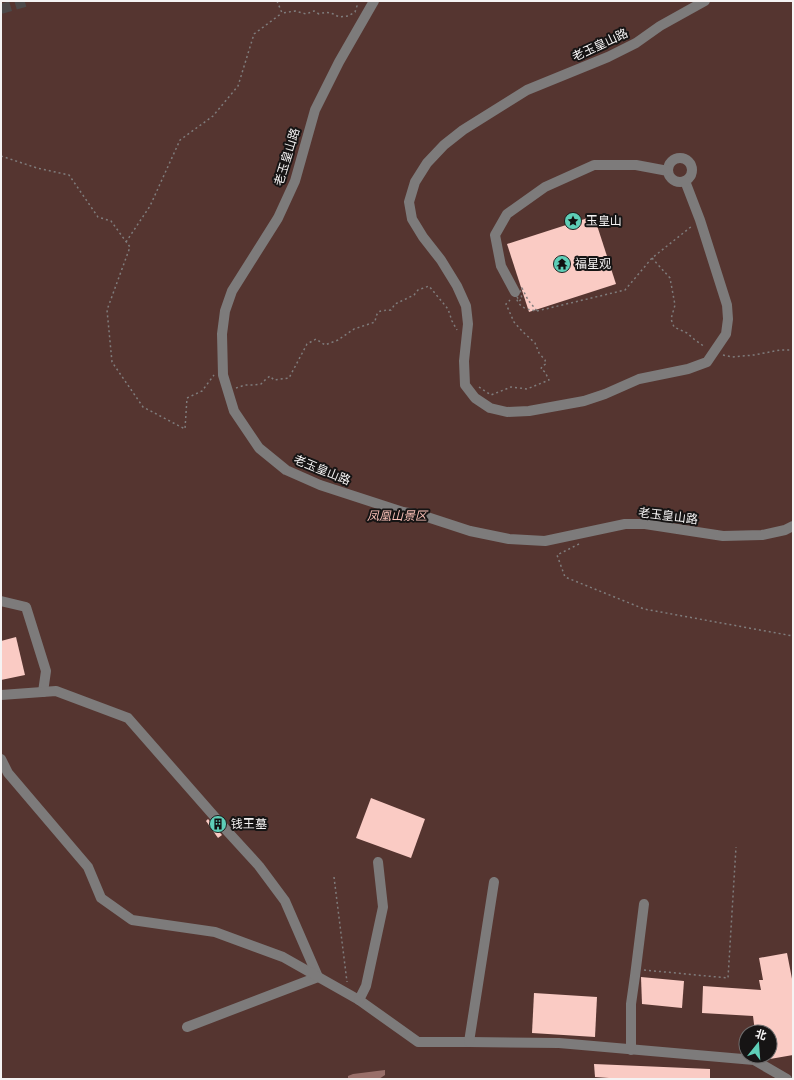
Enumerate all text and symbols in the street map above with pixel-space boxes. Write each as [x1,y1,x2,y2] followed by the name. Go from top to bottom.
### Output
[569,24,631,65] street label: 老玉皇山路
[270,126,303,188] street label: 老玉皇山路
[563,211,583,231] place icon: 玉皇山
[586,212,622,229] place label: 玉皇山
[552,254,572,274] temple icon: 福星观
[575,255,611,272] place label: 福星观
[291,450,353,489] street label: 老玉皇山路
[637,503,699,528] street label: 老玉皇山路
[367,507,429,524] park label: 凤凰山景区
[208,814,228,834] building icon: 钱王墓
[231,815,267,832] place label: 钱王墓
[738,1024,778,1064] north arrow
[754,1025,769,1043] text: 北

